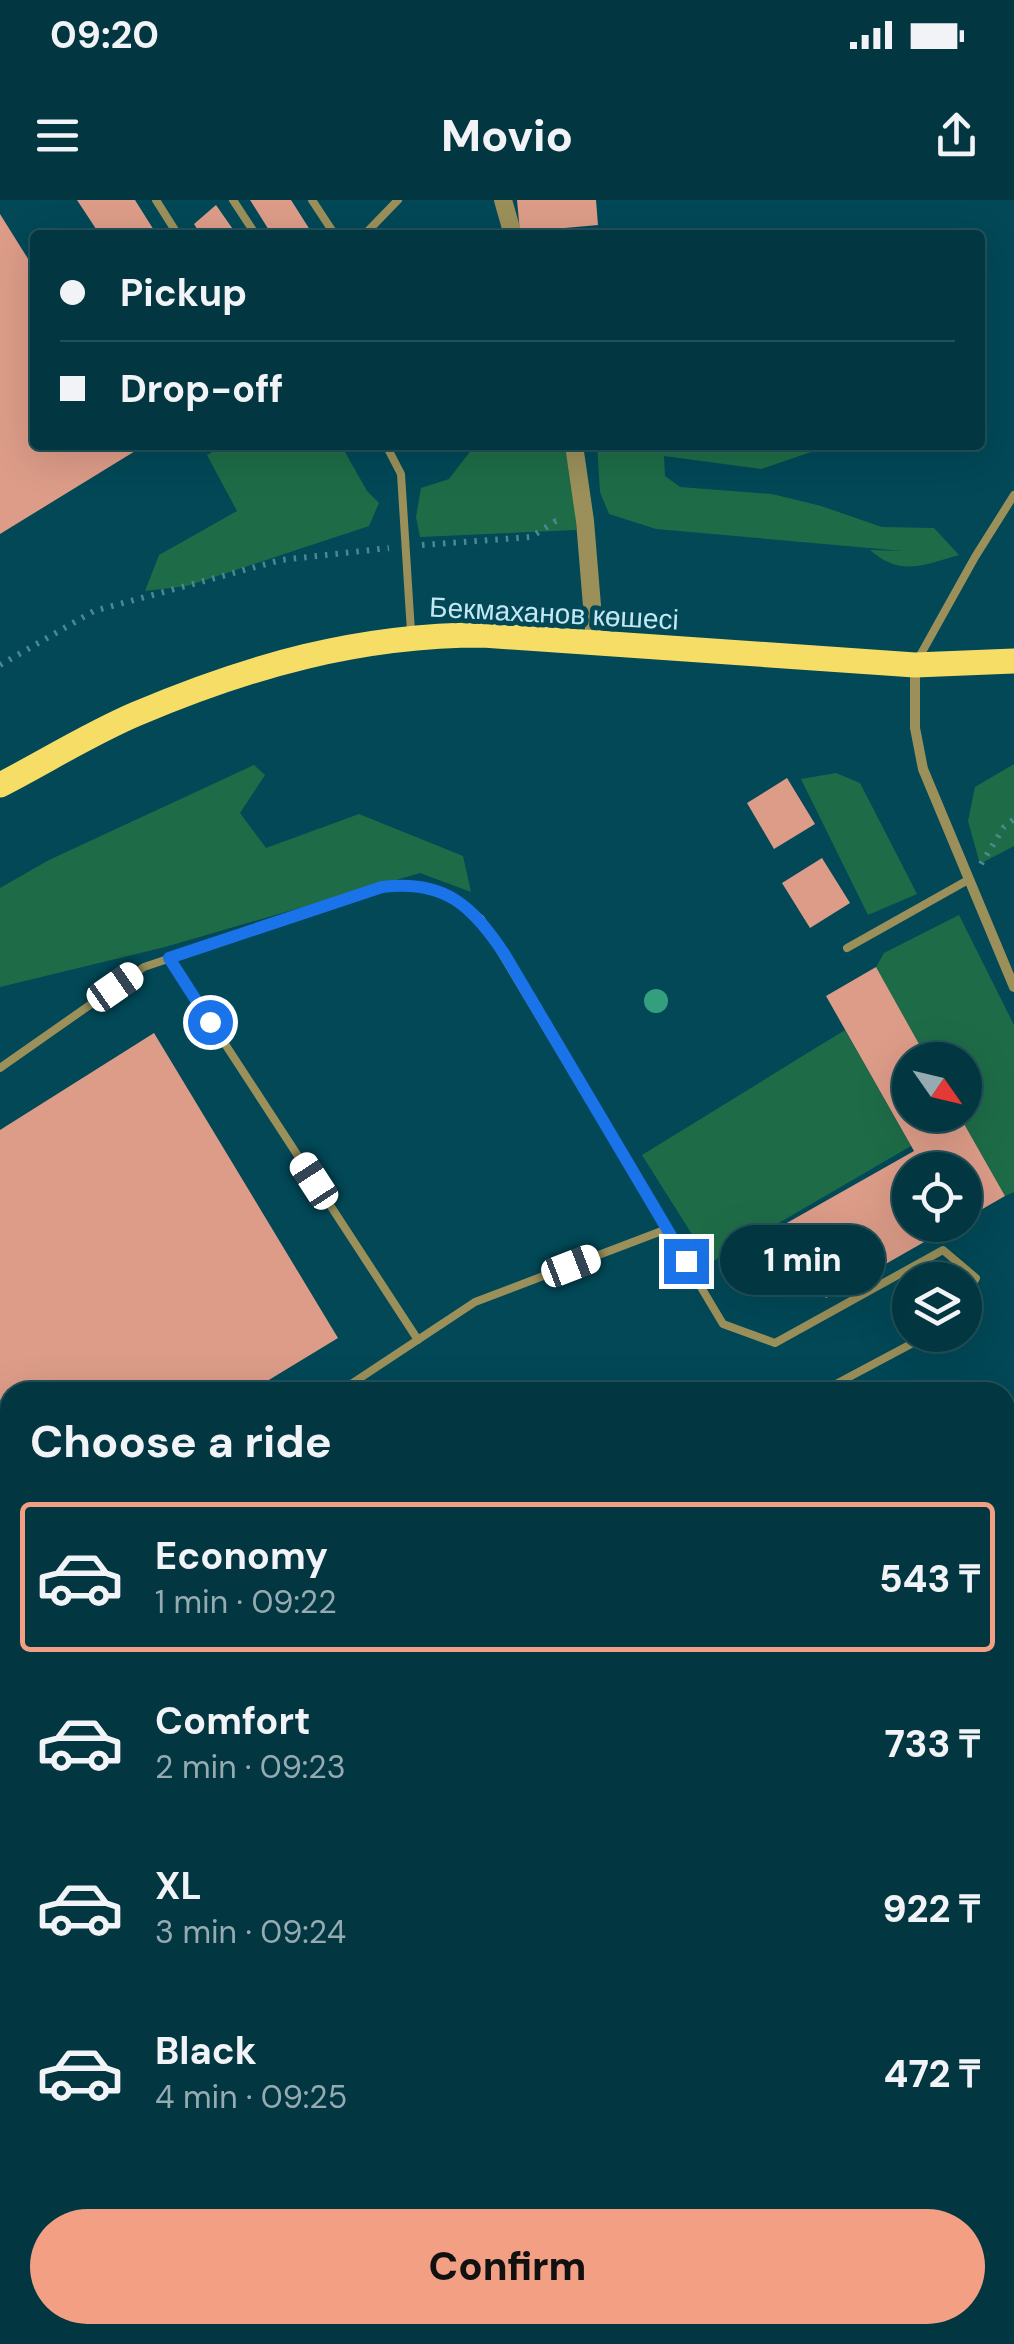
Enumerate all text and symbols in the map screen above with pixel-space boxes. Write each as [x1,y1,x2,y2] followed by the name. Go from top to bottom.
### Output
[50,10,159,60] text: 09:20
[441,106,573,165] text: Movio
[30,108,85,163] icon: menu
[929,108,984,163] icon: share
[120,268,247,318] text: Pickup
[120,364,283,414] text: Drop-off
[428,588,680,639] street label: Бекмаханов көшесі
[82,958,148,1016] car
[188,1000,233,1045] route start
[892,1042,982,1132] north arrow
[892,1042,982,1352] map controls
[285,1148,343,1214] car
[892,1152,982,1242] button: locate
[721,1226,886,1296] callout: 1 min
[664,1239,709,1284] route end
[763,1239,842,1281] text: 1 min
[538,1241,604,1291] car
[892,1262,982,1352] button: layers
[30,1412,332,1471] text: Choose a ride
[155,1531,328,1581] text: Economy
[35,1532,125,1622] icon: car
[879,1554,980,1604] text: 543 ₸
[155,1581,337,1623] text: 1 min · 09:22
[155,1696,311,1746] text: Comfort
[35,1697,125,1787] icon: car
[884,1719,980,1769] text: 733 ₸
[155,1746,346,1788] text: 2 min · 09:23
[155,1861,202,1911] text: XL
[35,1862,125,1952] icon: car
[883,1884,980,1934] text: 922 ₸
[155,1911,346,1953] text: 3 min · 09:24
[155,2026,257,2076] text: Black
[35,2027,125,2117] icon: car
[884,2049,980,2099] text: 472 ₸
[155,2076,347,2118] text: 4 min · 09:25
[30,2209,985,2324] button: Confirm

